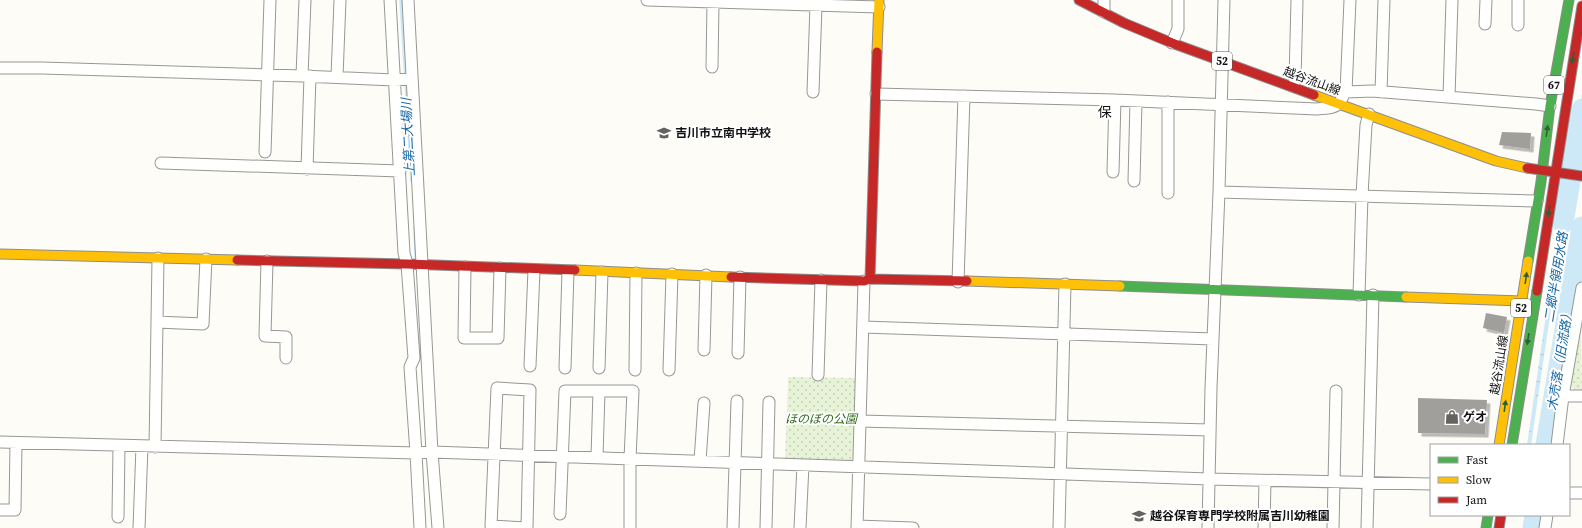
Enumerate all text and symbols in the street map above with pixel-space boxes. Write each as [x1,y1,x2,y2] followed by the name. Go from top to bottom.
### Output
[1212,52,1232,70] road number: 52
[1570,52,1576,64] one-way arrow
[1281,63,1343,99] street label: 越谷流山線
[1544,76,1564,94] road number: 67
[397,96,419,176] water label: 上第二大場川
[1098,102,1112,122] district label: 保
[656,125,672,141] school or university icon: 吉川市立南中学校
[675,125,771,141] place label: 吉川市立南中学校
[1544,125,1550,137] one-way arrow
[1546,204,1552,217] one-way arrow
[1540,230,1572,323] water label: 二郷半領用水路
[1523,272,1529,284] one-way arrow
[1511,299,1531,317] road number: 52
[1543,306,1577,412] water label: 木売落（旧流路）
[1525,333,1531,345] one-way arrow
[1486,334,1512,396] street label: 越谷流山線
[1502,400,1508,412] one-way arrow
[1444,409,1460,425] shop icon: ゲオ
[1463,409,1487,425] place label: ゲオ
[785,411,859,427] park label: ほのぼの公園
[1430,444,1570,516] legend
[1466,452,1488,468] text: Fast
[1466,472,1492,488] text: Slow
[1465,492,1487,508] text: Jam
[1131,508,1147,524] school or university icon: 越谷保育専門学校附属吉川幼稚園
[1150,508,1330,524] place label: 越谷保育専門学校附属吉川幼稚園

